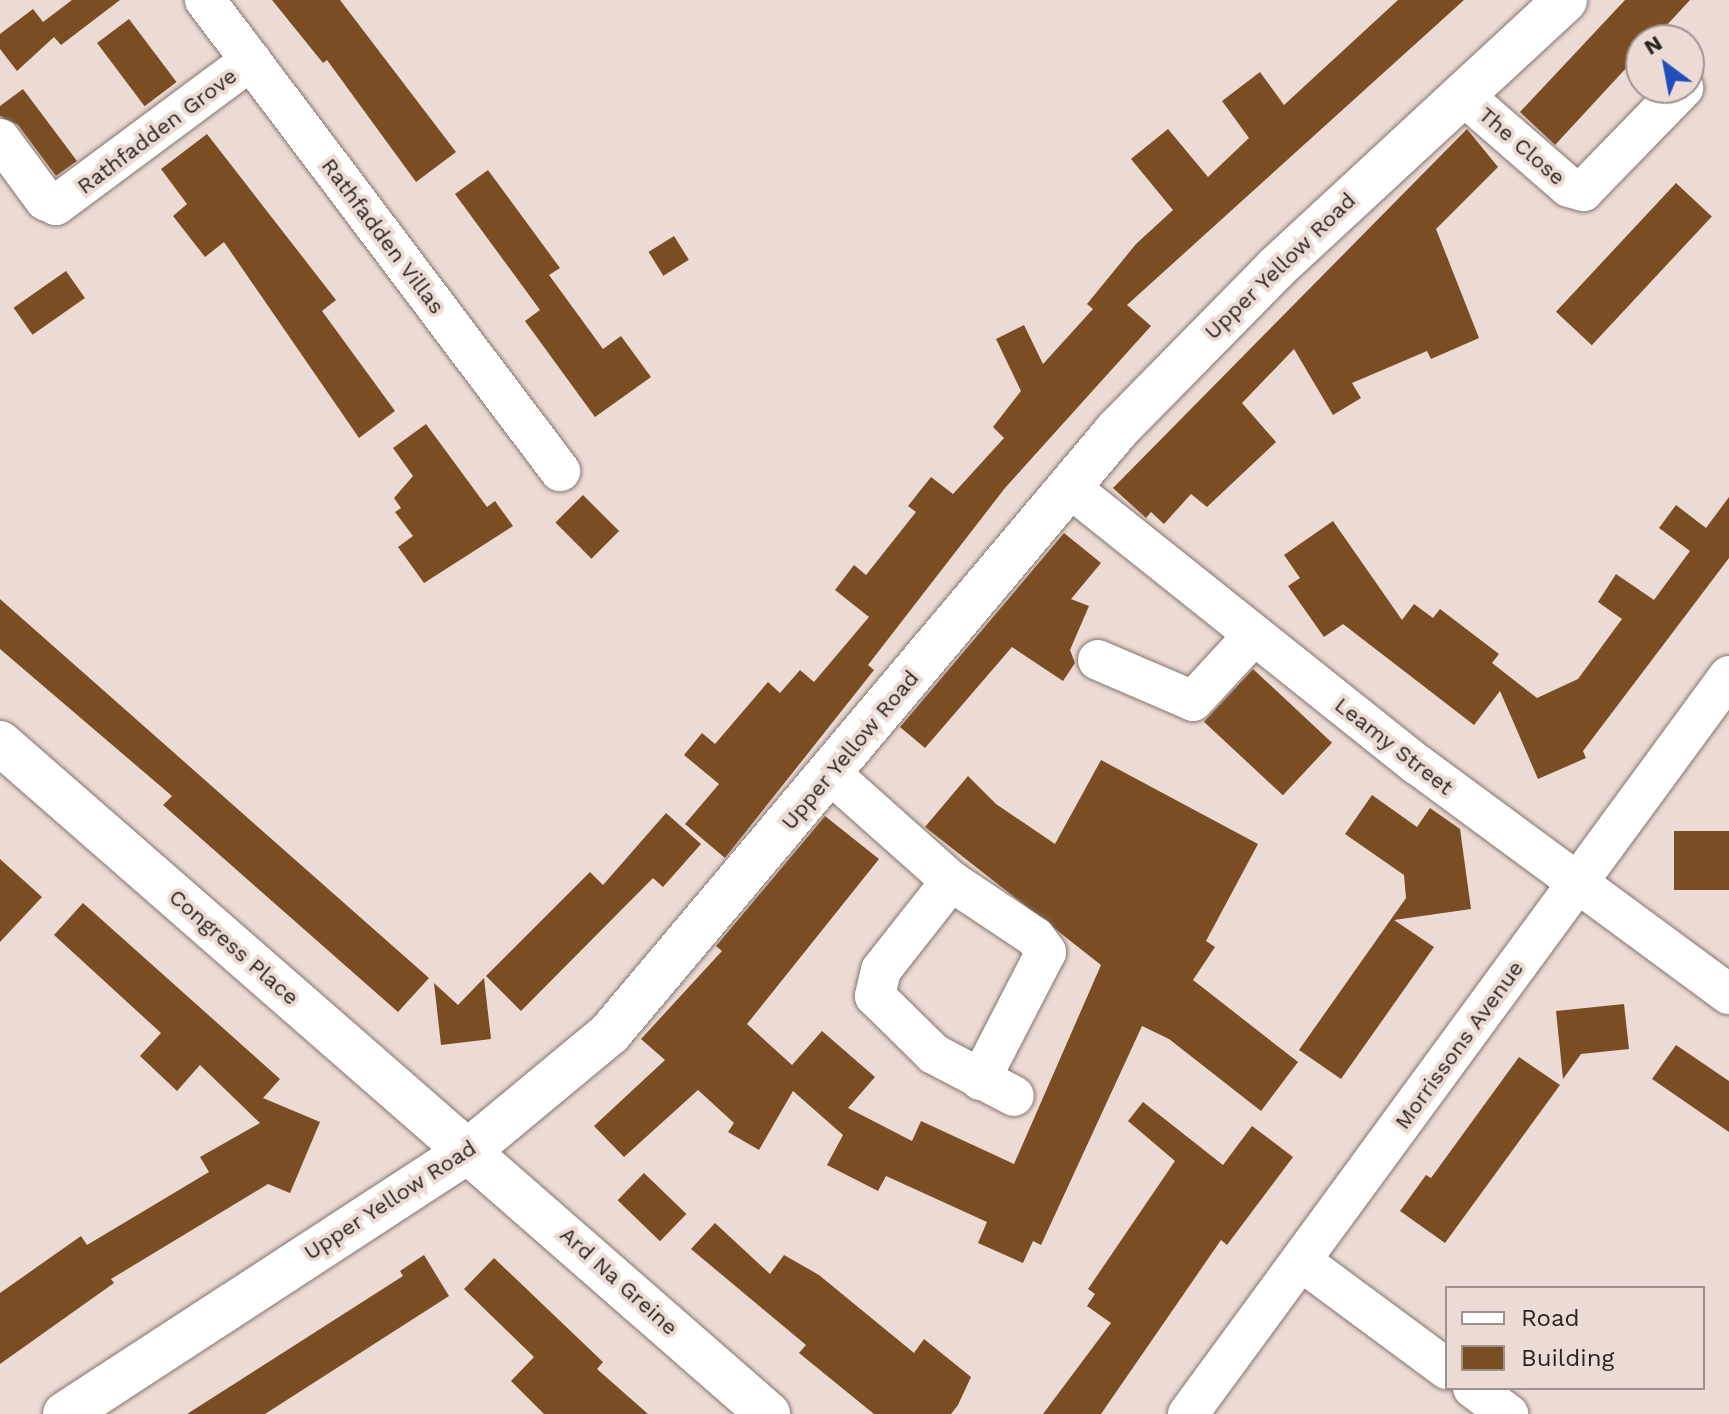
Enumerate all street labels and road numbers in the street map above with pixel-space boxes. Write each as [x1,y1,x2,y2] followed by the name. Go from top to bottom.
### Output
[72,62,242,200] street label: Rathfadden Grove
[1473,101,1571,191] street label: The Close
[316,153,450,319] street label: Rathfadden Villas
[1198,186,1362,346] street label: Upper Yellow Road
[775,664,925,836] street label: Upper Yellow Road
[1329,691,1459,801] street label: Leamy Street
[164,883,304,1011] street label: Congress Place
[1389,955,1529,1135] street label: Morrissons Avenue
[298,1134,482,1266] street label: Upper Yellow Road
[554,1221,684,1341] street label: Ard Na Greine

